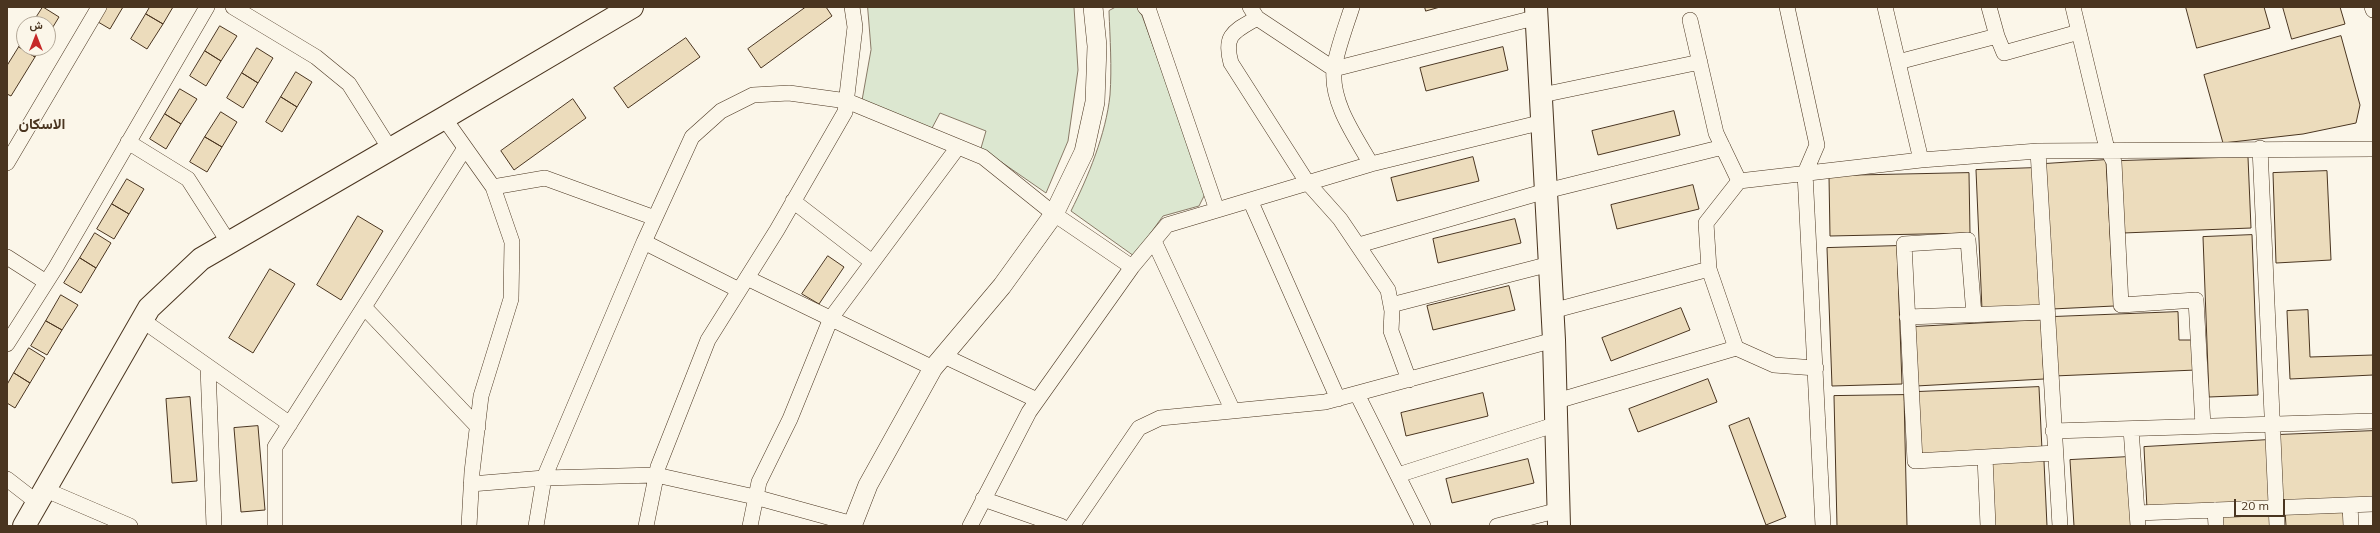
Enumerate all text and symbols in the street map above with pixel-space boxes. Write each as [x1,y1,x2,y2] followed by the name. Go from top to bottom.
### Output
[16,16,56,56] north arrow
[29,18,43,32] text: ش
[19,115,65,133] district label: الاسكان
[2236,491,2287,517] scale bar
[2241,498,2269,513] text: 20 m

